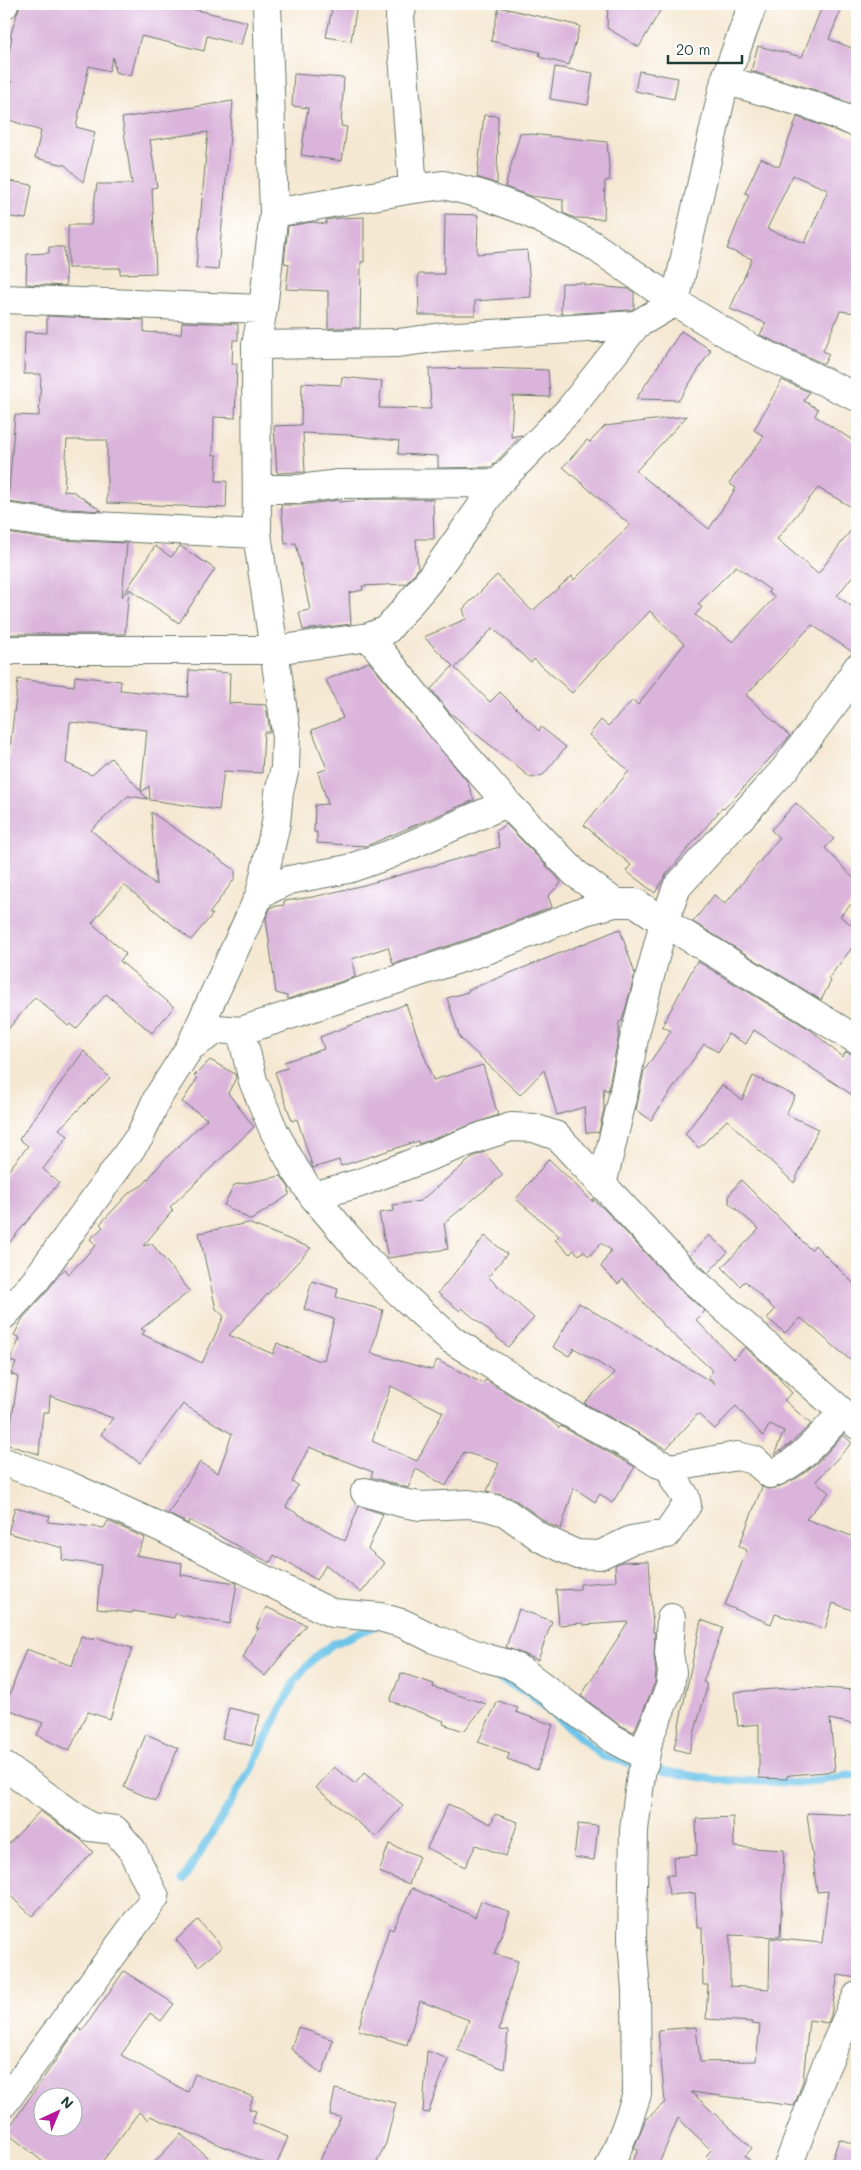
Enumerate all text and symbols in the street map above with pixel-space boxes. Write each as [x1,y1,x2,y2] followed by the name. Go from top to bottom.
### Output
[668,32,742,64] scale bar
[676,39,710,59] text: 20 m
[32,2088,82,2138] north arrow
[57,2092,78,2113] text: N

